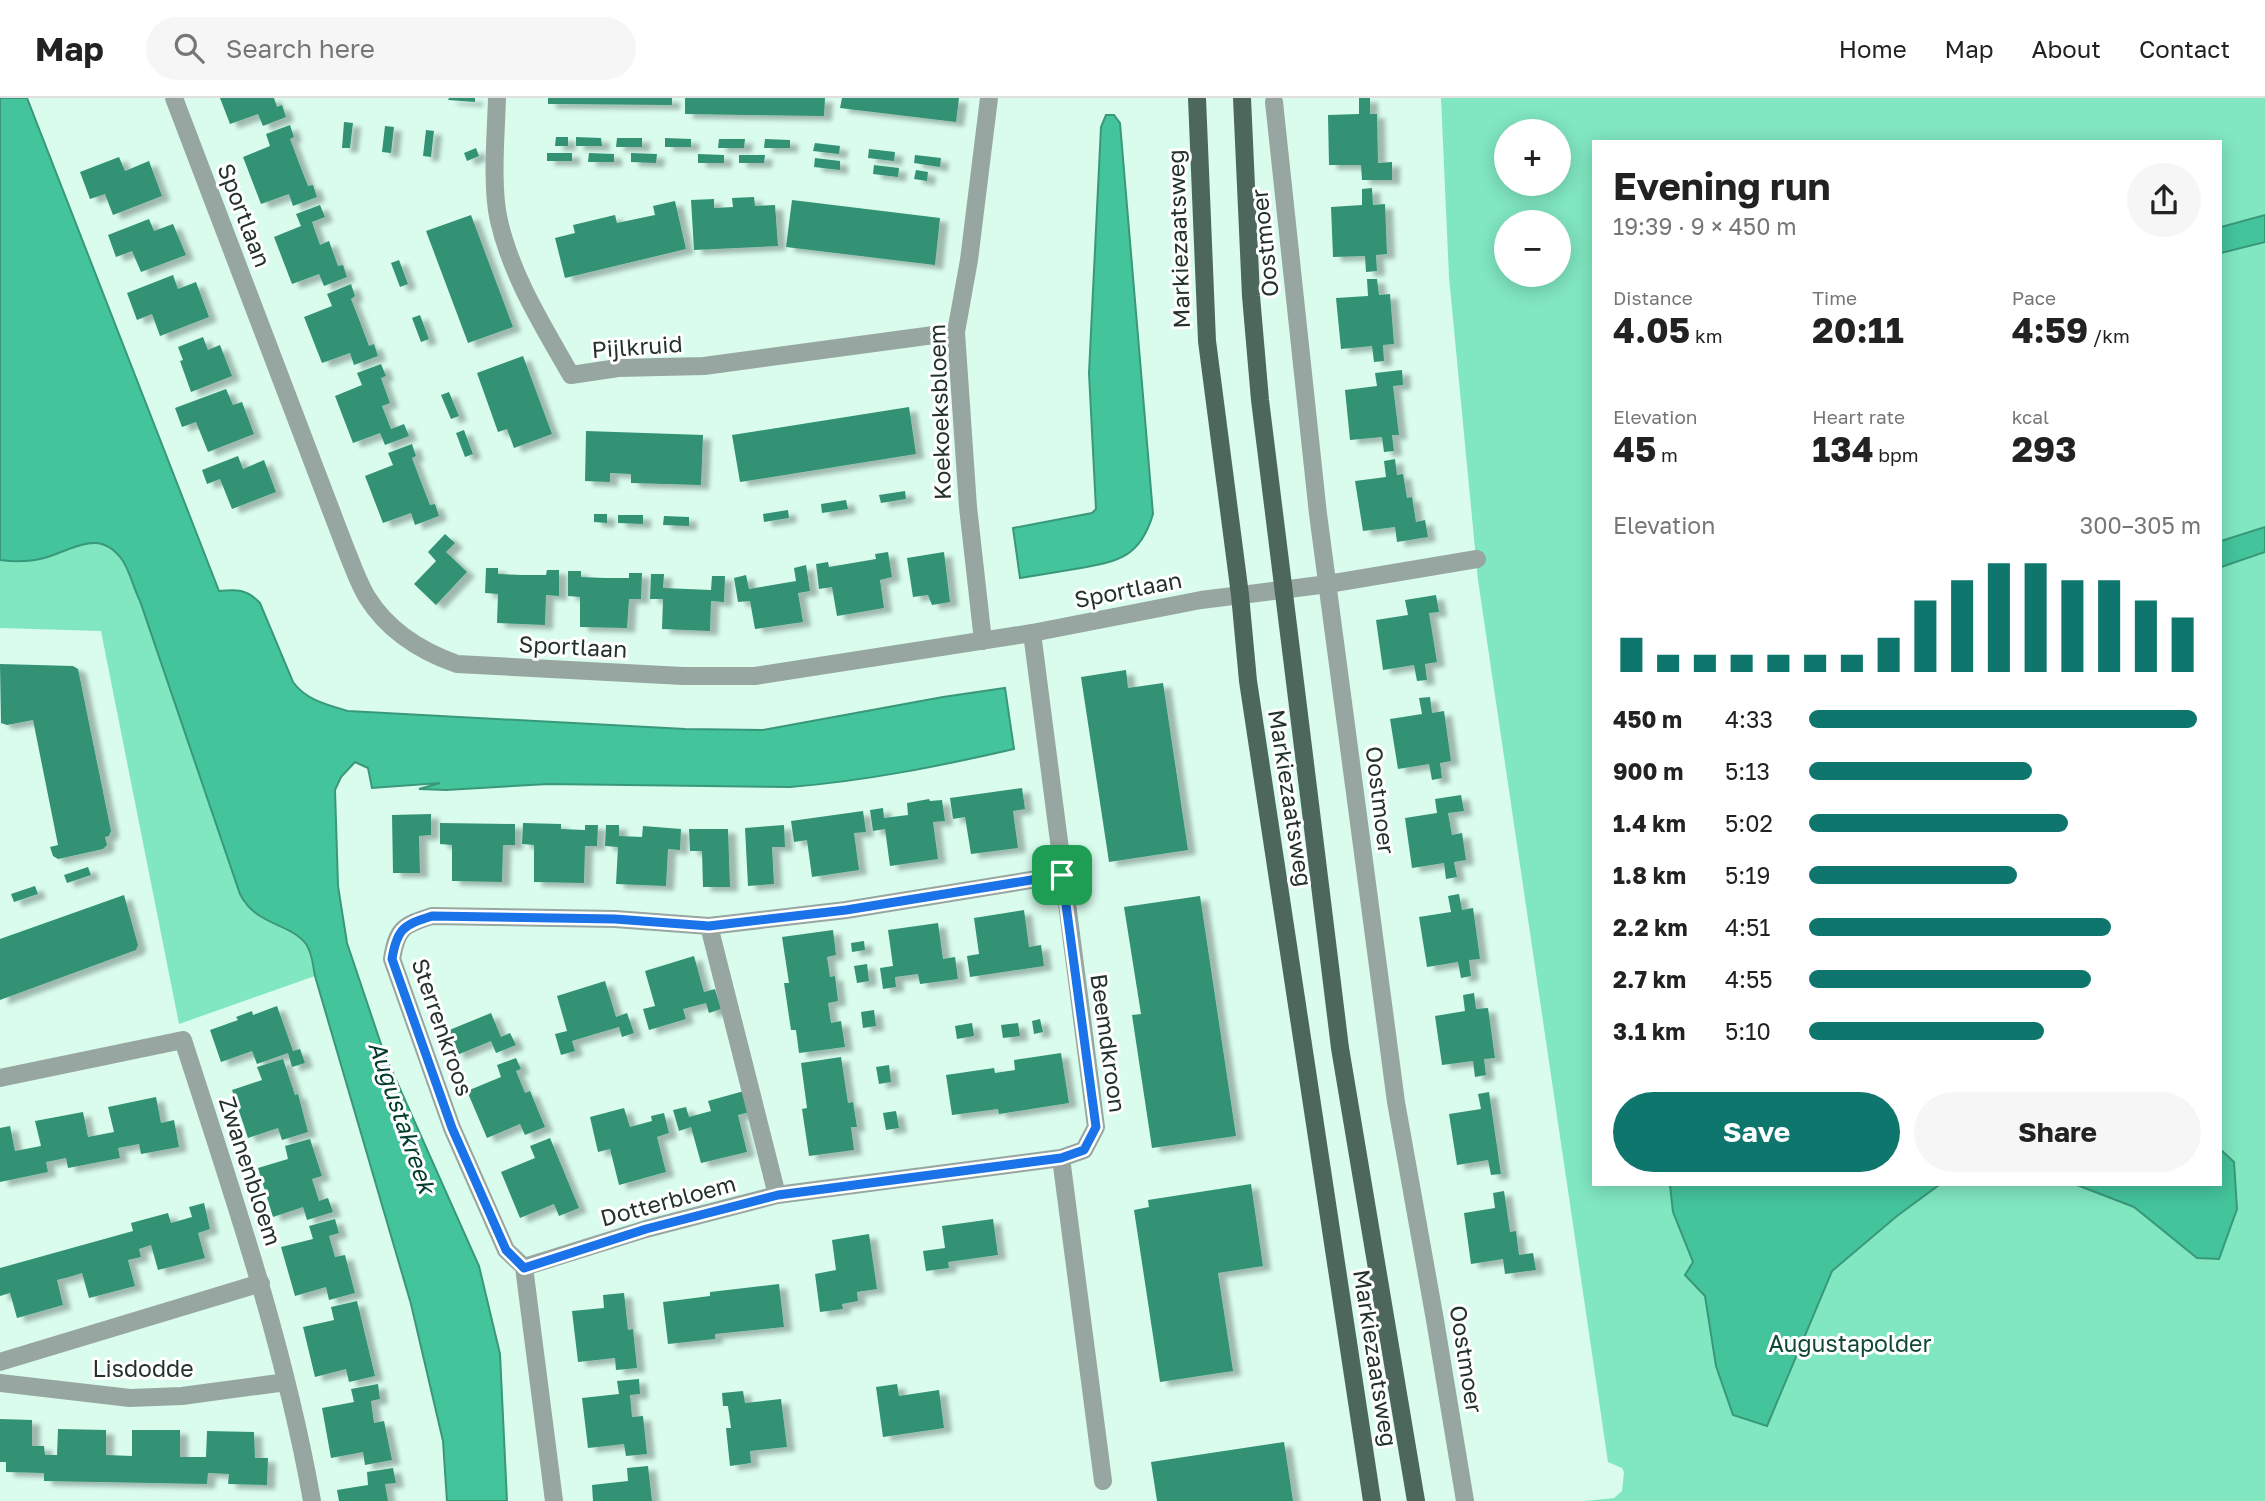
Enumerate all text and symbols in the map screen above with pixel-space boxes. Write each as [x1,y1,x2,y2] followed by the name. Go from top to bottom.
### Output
[146,17,636,80] search box
[35,29,104,68] text: Map
[170,29,208,67] icon: search
[226,33,375,64] text: Search here
[1839,34,1907,63] text: Home
[1945,34,1994,63] text: Map
[2032,34,2101,63] text: About
[2139,34,2230,63] text: Contact
[1494,119,1571,287] map controls
[1494,119,1571,196] button: +
[1161,149,1195,329] street label: Markiezaatsweg
[212,159,278,271] street label: Sportlaan
[1613,163,1831,208] text: Evening run
[2127,163,2201,237] button: share
[1244,187,1284,299] street label: Oostmoer
[1494,210,1571,287] button: −
[1613,212,1797,240] text: 19:39 · 9 × 450 m
[1613,286,1693,309] text: Distance
[1812,286,1857,309] text: Time
[2012,286,2056,309] text: Pace
[1613,309,1690,351] text: 4.05
[1812,309,1904,351] text: 20:11
[2012,309,2088,351] text: 4:59
[922,323,956,501] street label: Koekoeksbloem
[1690,324,1723,347] text: km
[2088,324,2130,347] text: /km
[591,329,683,363] street label: Pijlkruid
[1613,405,1698,428] text: Elevation
[1812,405,1905,428] text: Heart rate
[2012,405,2049,428] text: kcal
[1613,428,1656,470] text: 45
[1812,428,1874,470] text: 134
[2012,428,2077,470] text: 293
[1656,443,1678,466] text: m
[1874,443,1919,466] text: bpm
[1613,511,1715,539] text: Elevation
[2080,511,2201,539] text: 300–305 m
[1072,565,1184,613] street label: Sportlaan
[518,629,628,663] street label: Sportlaan
[1613,705,1682,733] text: 450 m
[1725,705,1773,733] text: 4:33
[1263,707,1319,889] street label: Markiezaatsweg
[1360,744,1402,856] street label: Oostmoer
[1613,757,1683,785] text: 900 m
[1725,757,1770,785] text: 5:13
[1613,809,1686,837] text: 1.4 km
[1725,809,1773,837] text: 5:02
[1032,845,1092,905] pin
[1043,856,1081,894] icon: arrive
[1613,861,1686,889] text: 1.8 km
[1725,861,1770,889] text: 5:19
[1613,913,1688,941] text: 2.2 km
[1725,913,1770,941] text: 4:51
[406,955,480,1099] street label: Sterrenkroos
[1613,965,1686,993] text: 2.7 km
[1725,965,1773,993] text: 4:55
[1085,972,1133,1114] street label: Beemdkroon
[1613,1017,1685,1045] text: 3.1 km
[1725,1017,1771,1045] text: 5:10
[362,1037,443,1200] water label: Augustakreek
[1613,1092,1900,1172] button: Save
[1914,1092,2201,1172] button: Share
[214,1093,288,1249] street label: Zwanenbloem
[597,1168,739,1232] street label: Dotterbloem
[1348,1267,1404,1449] street label: Markiezaatsweg
[1445,1303,1489,1415] street label: Oostmoer
[1769,1329,1931,1357] park label: Augustapolder
[92,1354,194,1382] street label: Lisdodde

